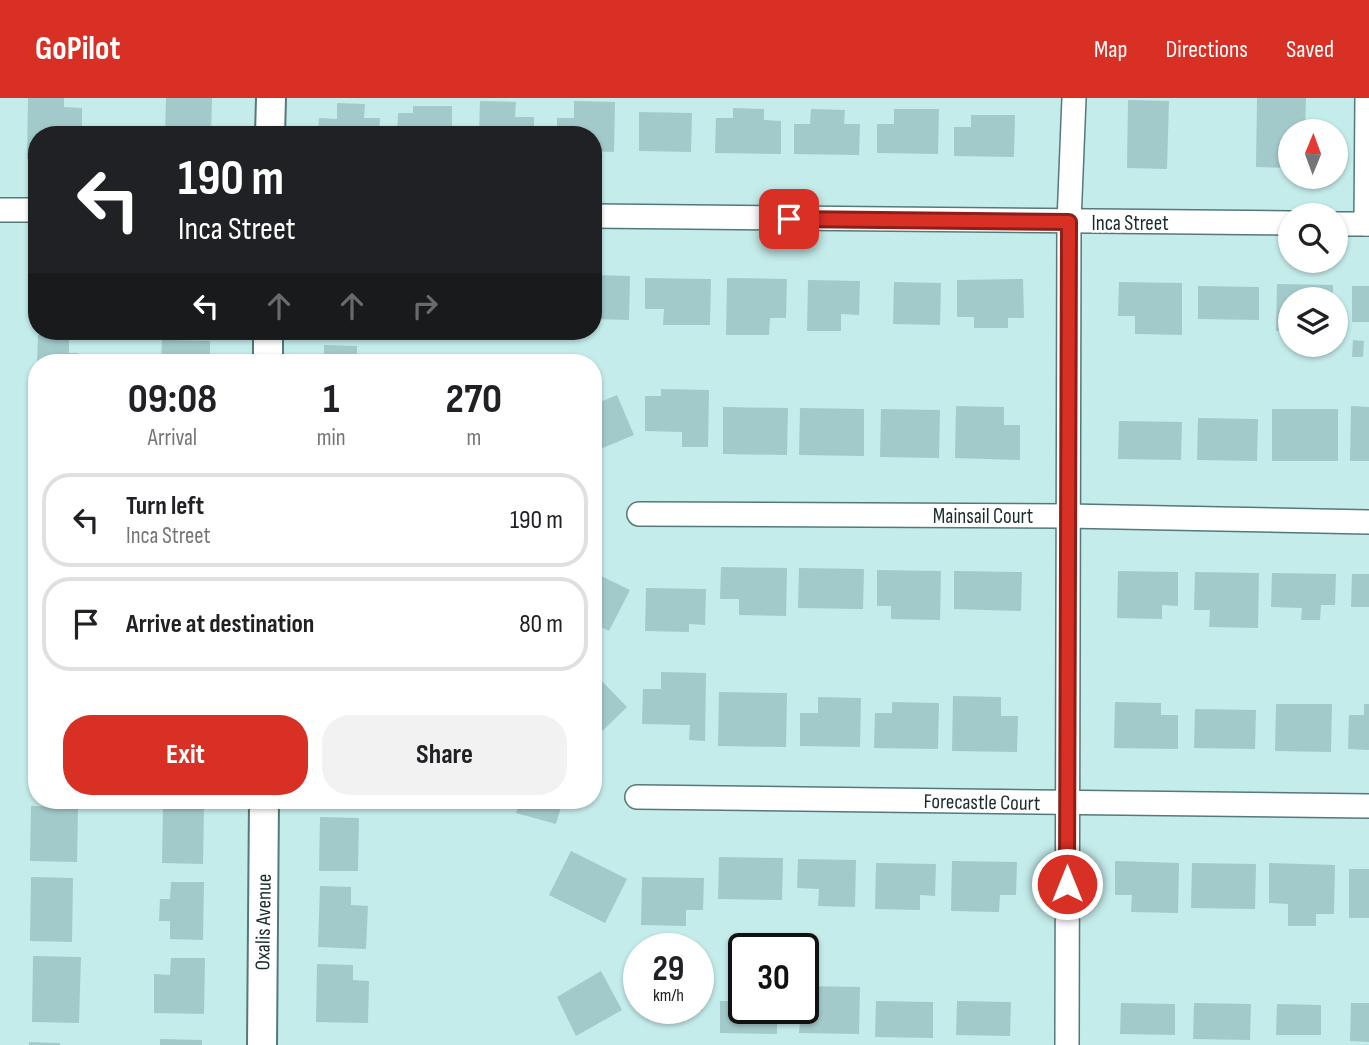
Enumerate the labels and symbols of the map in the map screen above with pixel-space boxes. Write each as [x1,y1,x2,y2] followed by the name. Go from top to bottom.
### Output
[1278,119,1348,189] north arrow
[759,189,819,249] pin
[1091,211,1169,236] street label: Inca Street
[933,504,1033,529] street label: Mainsail Court
[924,789,1040,816] street label: Forecastle Court
[1030,847,1104,921] position arrow
[250,874,277,971] street label: Oxalis Avenue
[728,933,819,1024] speed limit sign: 30

